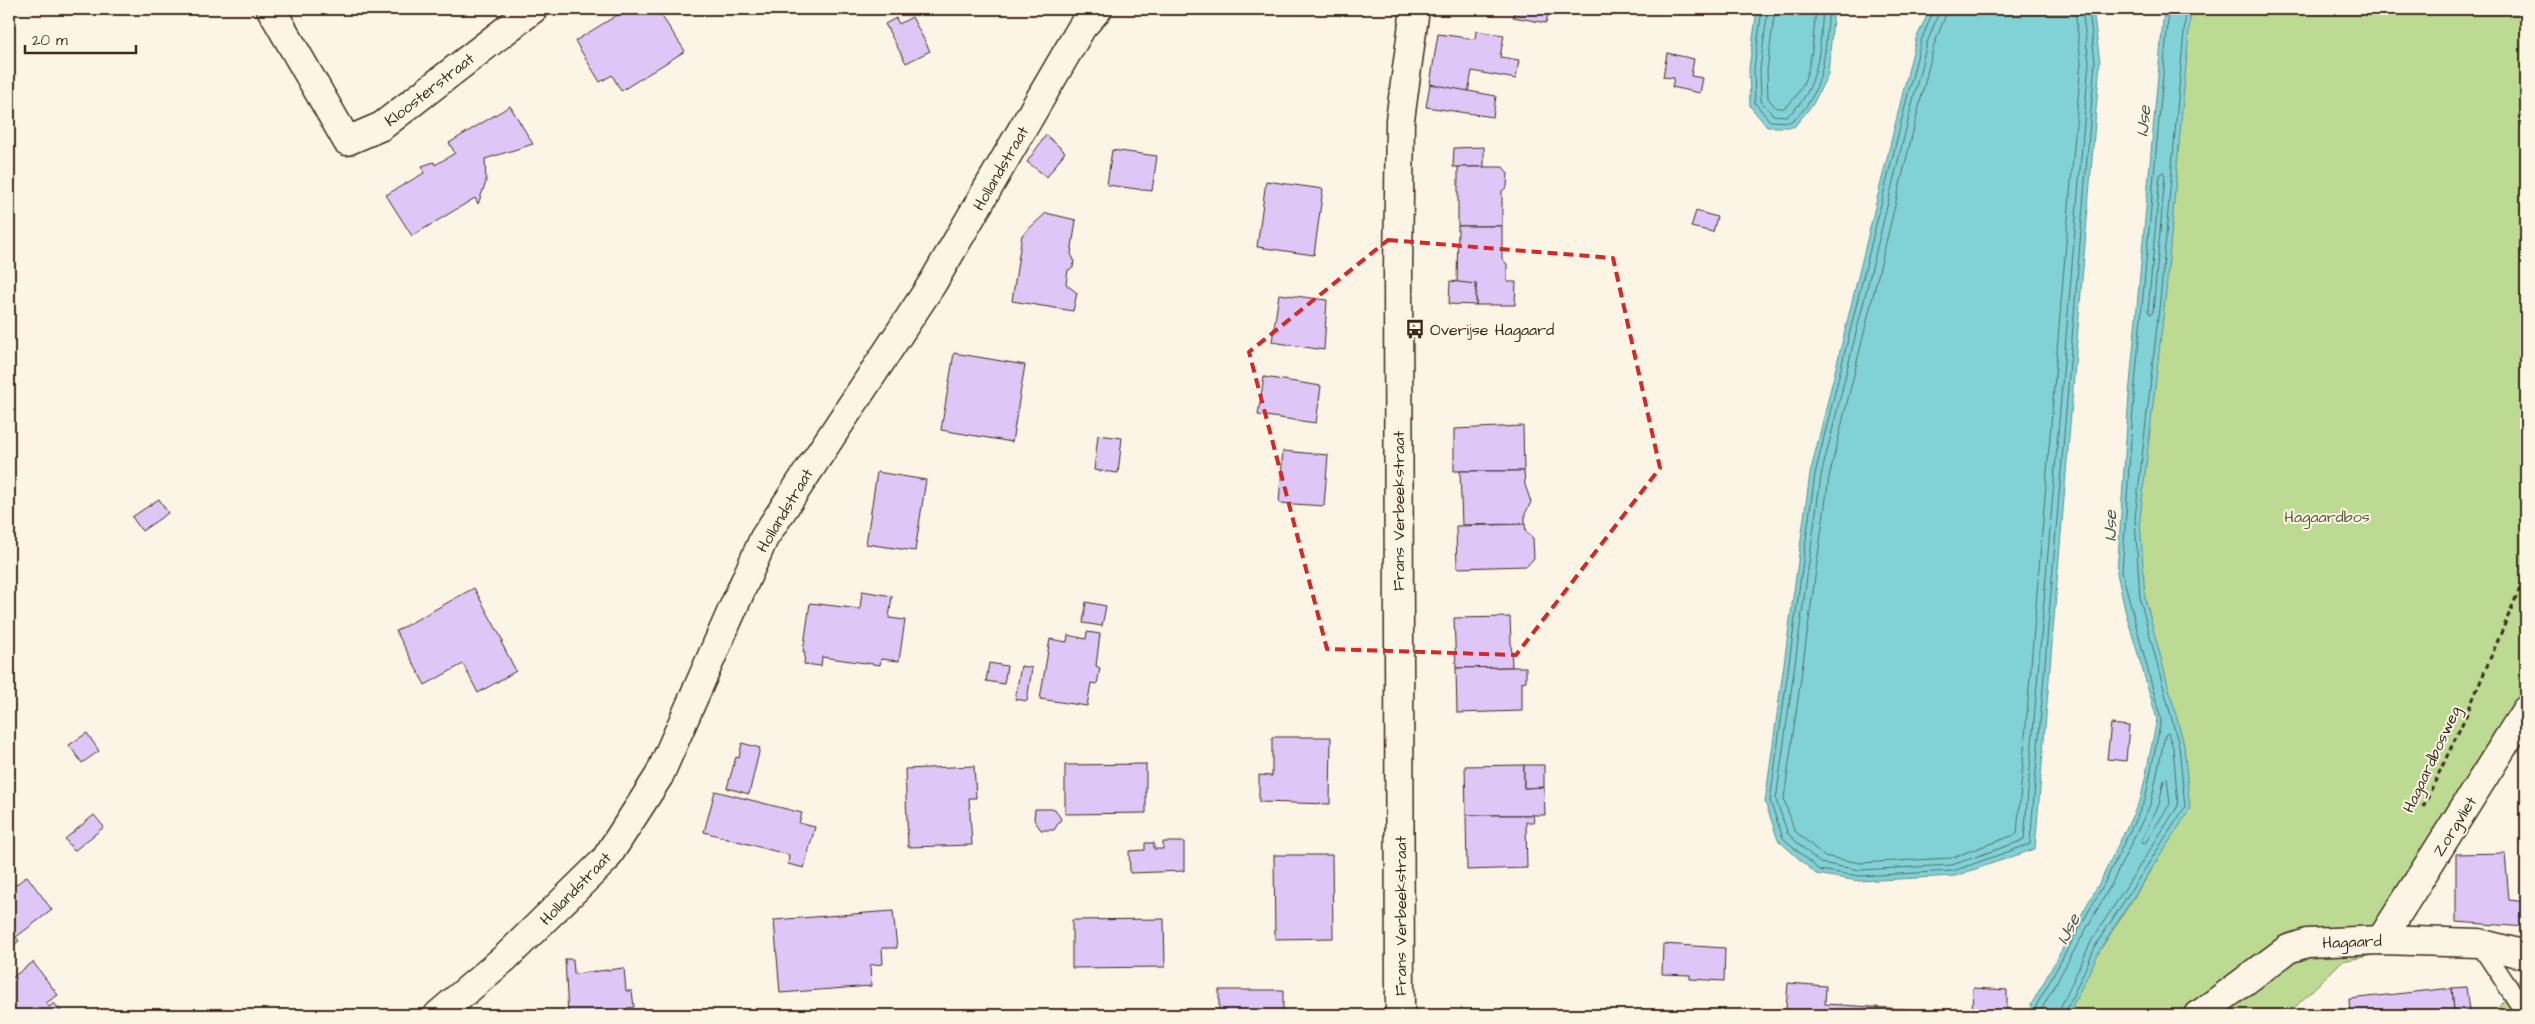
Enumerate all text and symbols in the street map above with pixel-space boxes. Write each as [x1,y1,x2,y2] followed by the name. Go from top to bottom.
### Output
[25,22,136,54] scale bar
[32,30,68,51] text: 20 m
[380,47,479,132] street label: Kloosterstraat
[2129,103,2158,138] water label: IJse
[968,122,1034,215] street label: Hollandstraat
[1404,318,1426,340] bus stop icon: Overijse Hagaard
[1430,319,1554,342] place label: Overijse Hagaard
[1388,430,1410,591] street label: Frans Verbeekstraat
[751,464,819,557] street label: Hollandstraat
[2284,506,2370,529] park label: Hagaardbos
[2098,509,2123,542] water label: IJse
[2398,703,2467,817] street label: Hagaardbosweg
[2428,792,2483,861] street label: Zorgvliet
[1390,835,1412,996] street label: Frans Verbeekstraat
[535,847,617,930] street label: Hollandstraat
[2050,909,2087,949] water label: IJse
[2322,930,2382,955] street label: Hagaard

